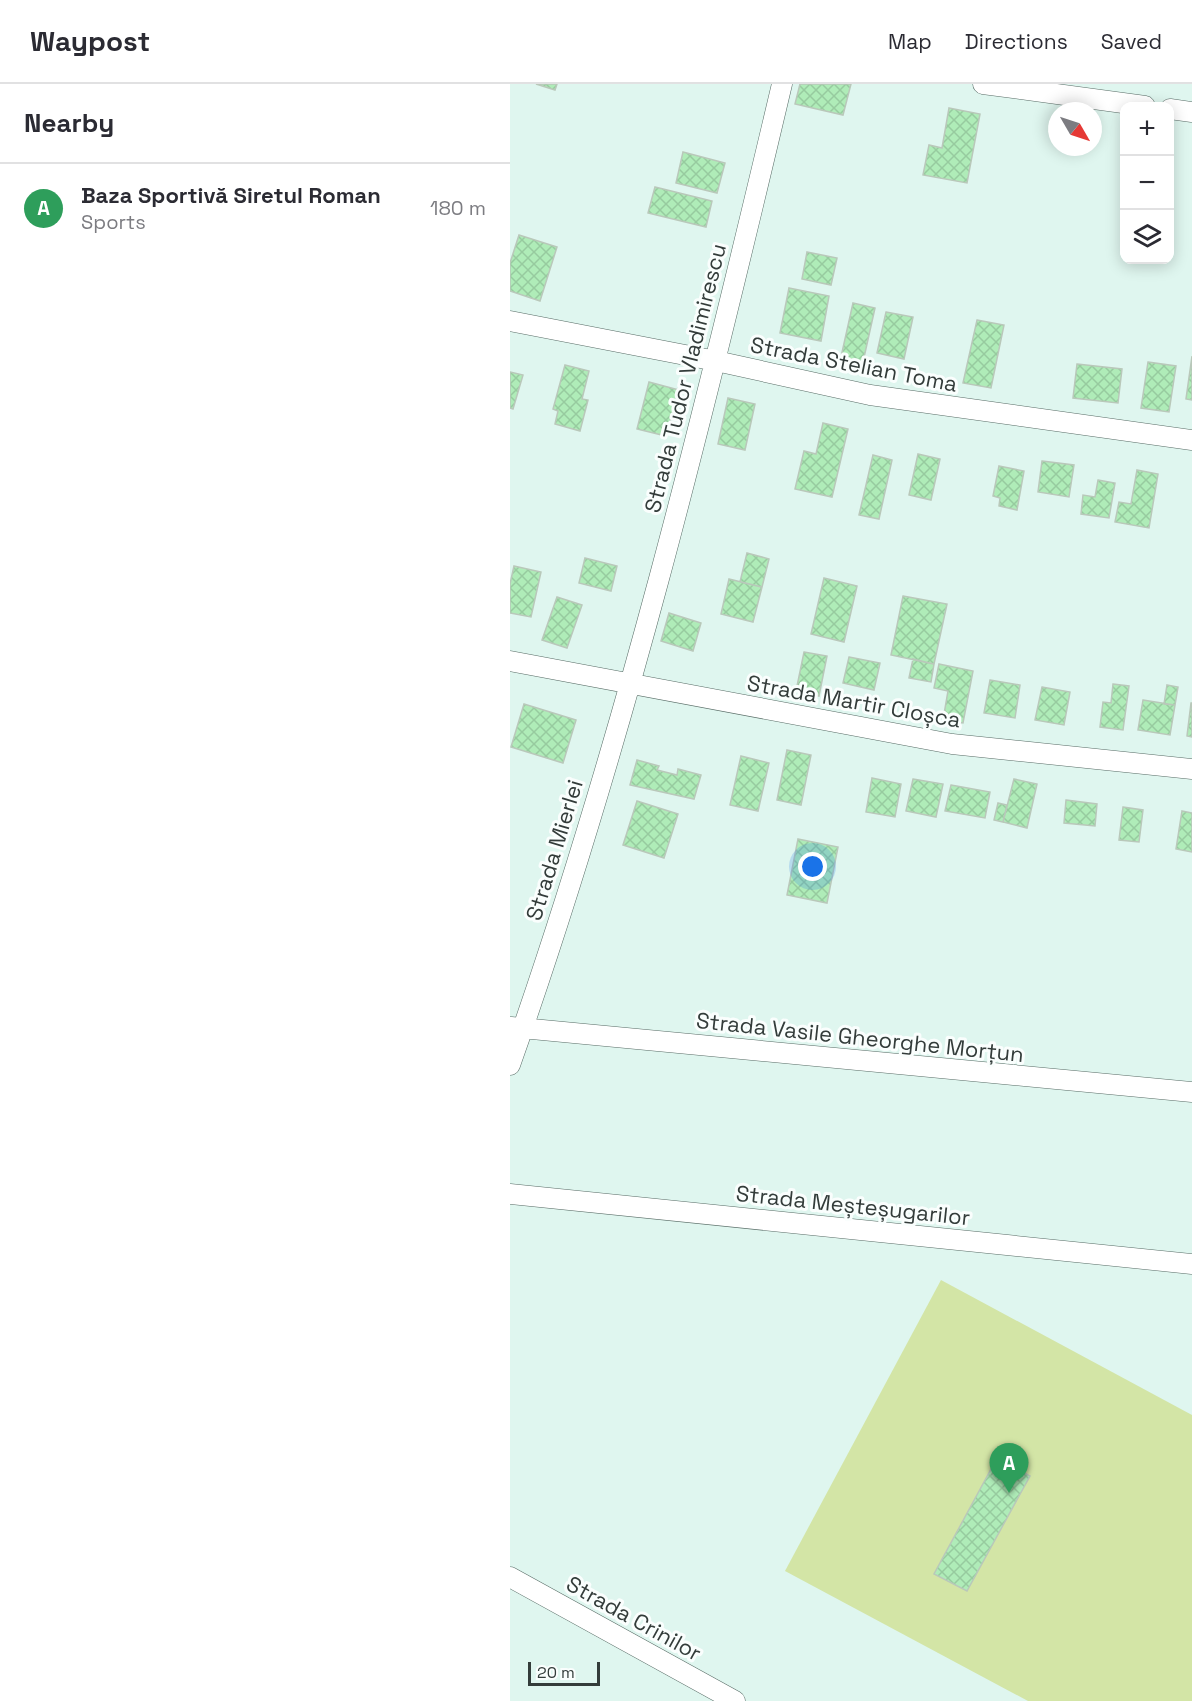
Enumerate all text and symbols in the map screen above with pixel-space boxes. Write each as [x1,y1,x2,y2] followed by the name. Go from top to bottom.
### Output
[30,23,150,59] text: Waypost
[888,28,932,55] text: Map
[965,28,1068,55] text: Directions
[1101,28,1162,55] text: Saved
[1048,102,1102,156] north arrow
[1120,102,1174,264] map controls
[1120,102,1174,156] button: +
[24,106,114,140] text: Nearby
[1120,156,1174,210] button: −
[81,181,381,209] text: Baza Sportivă Siretul Roman
[37,195,50,221] text: A
[430,195,486,221] text: 180 m
[81,209,146,235] text: Sports
[1120,210,1174,264] button: layers
[638,241,732,515] street label: Strada Tudor Vladimirescu
[748,330,960,398] street label: Strada Stelian Toma
[745,668,963,734] street label: Strada Martir Cloșca
[519,776,589,924] street label: Strada Mierlei
[798,852,827,881] your location
[695,1006,1025,1068] street label: Strada Vasile Gheorghe Morțun
[735,1179,971,1231] street label: Strada Meșteșugarilor
[990,1444,1028,1493] pin: A
[561,1569,707,1667] street label: Strada Crinilor
[528,1659,600,1686] scale bar
[537,1662,575,1683] text: 20 m

